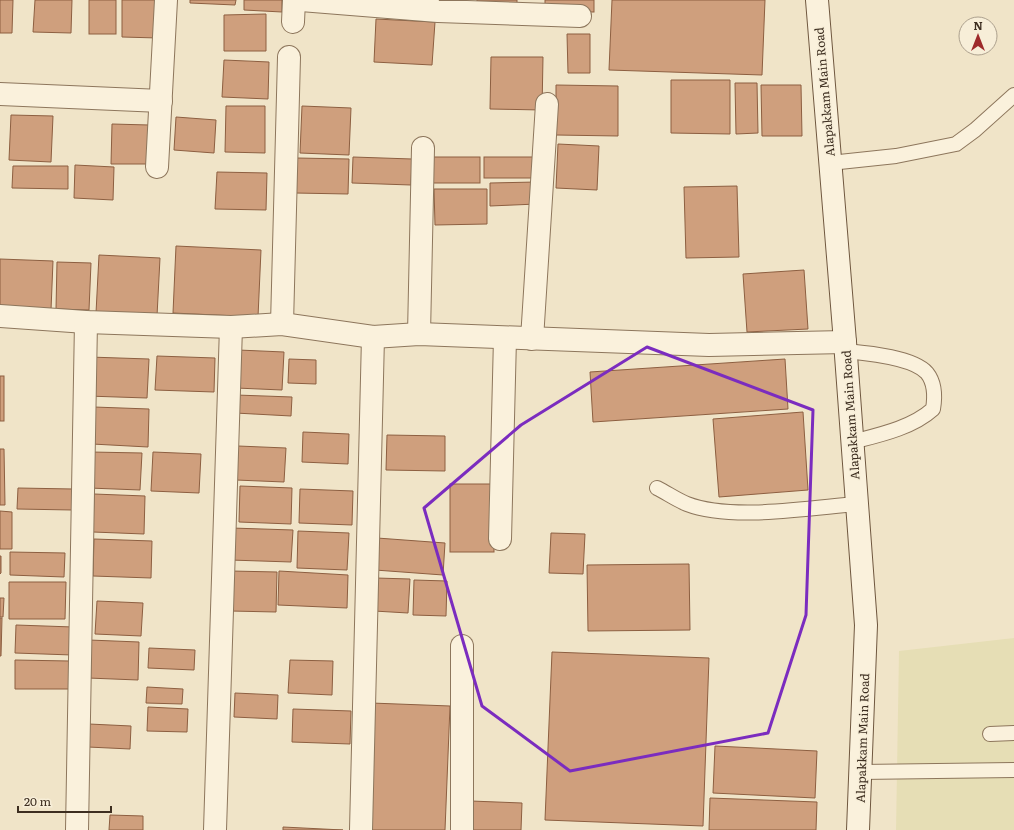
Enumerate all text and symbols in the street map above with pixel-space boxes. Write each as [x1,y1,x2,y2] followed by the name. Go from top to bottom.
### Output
[958,16,998,56] north arrow
[973,17,983,33] text: N
[809,26,839,157] street label: Alapakkam Main Road
[836,349,864,480] street label: Alapakkam Main Road
[851,672,873,803] street label: Alapakkam Main Road
[18,788,111,814] scale bar
[24,792,51,810] text: 20 m

